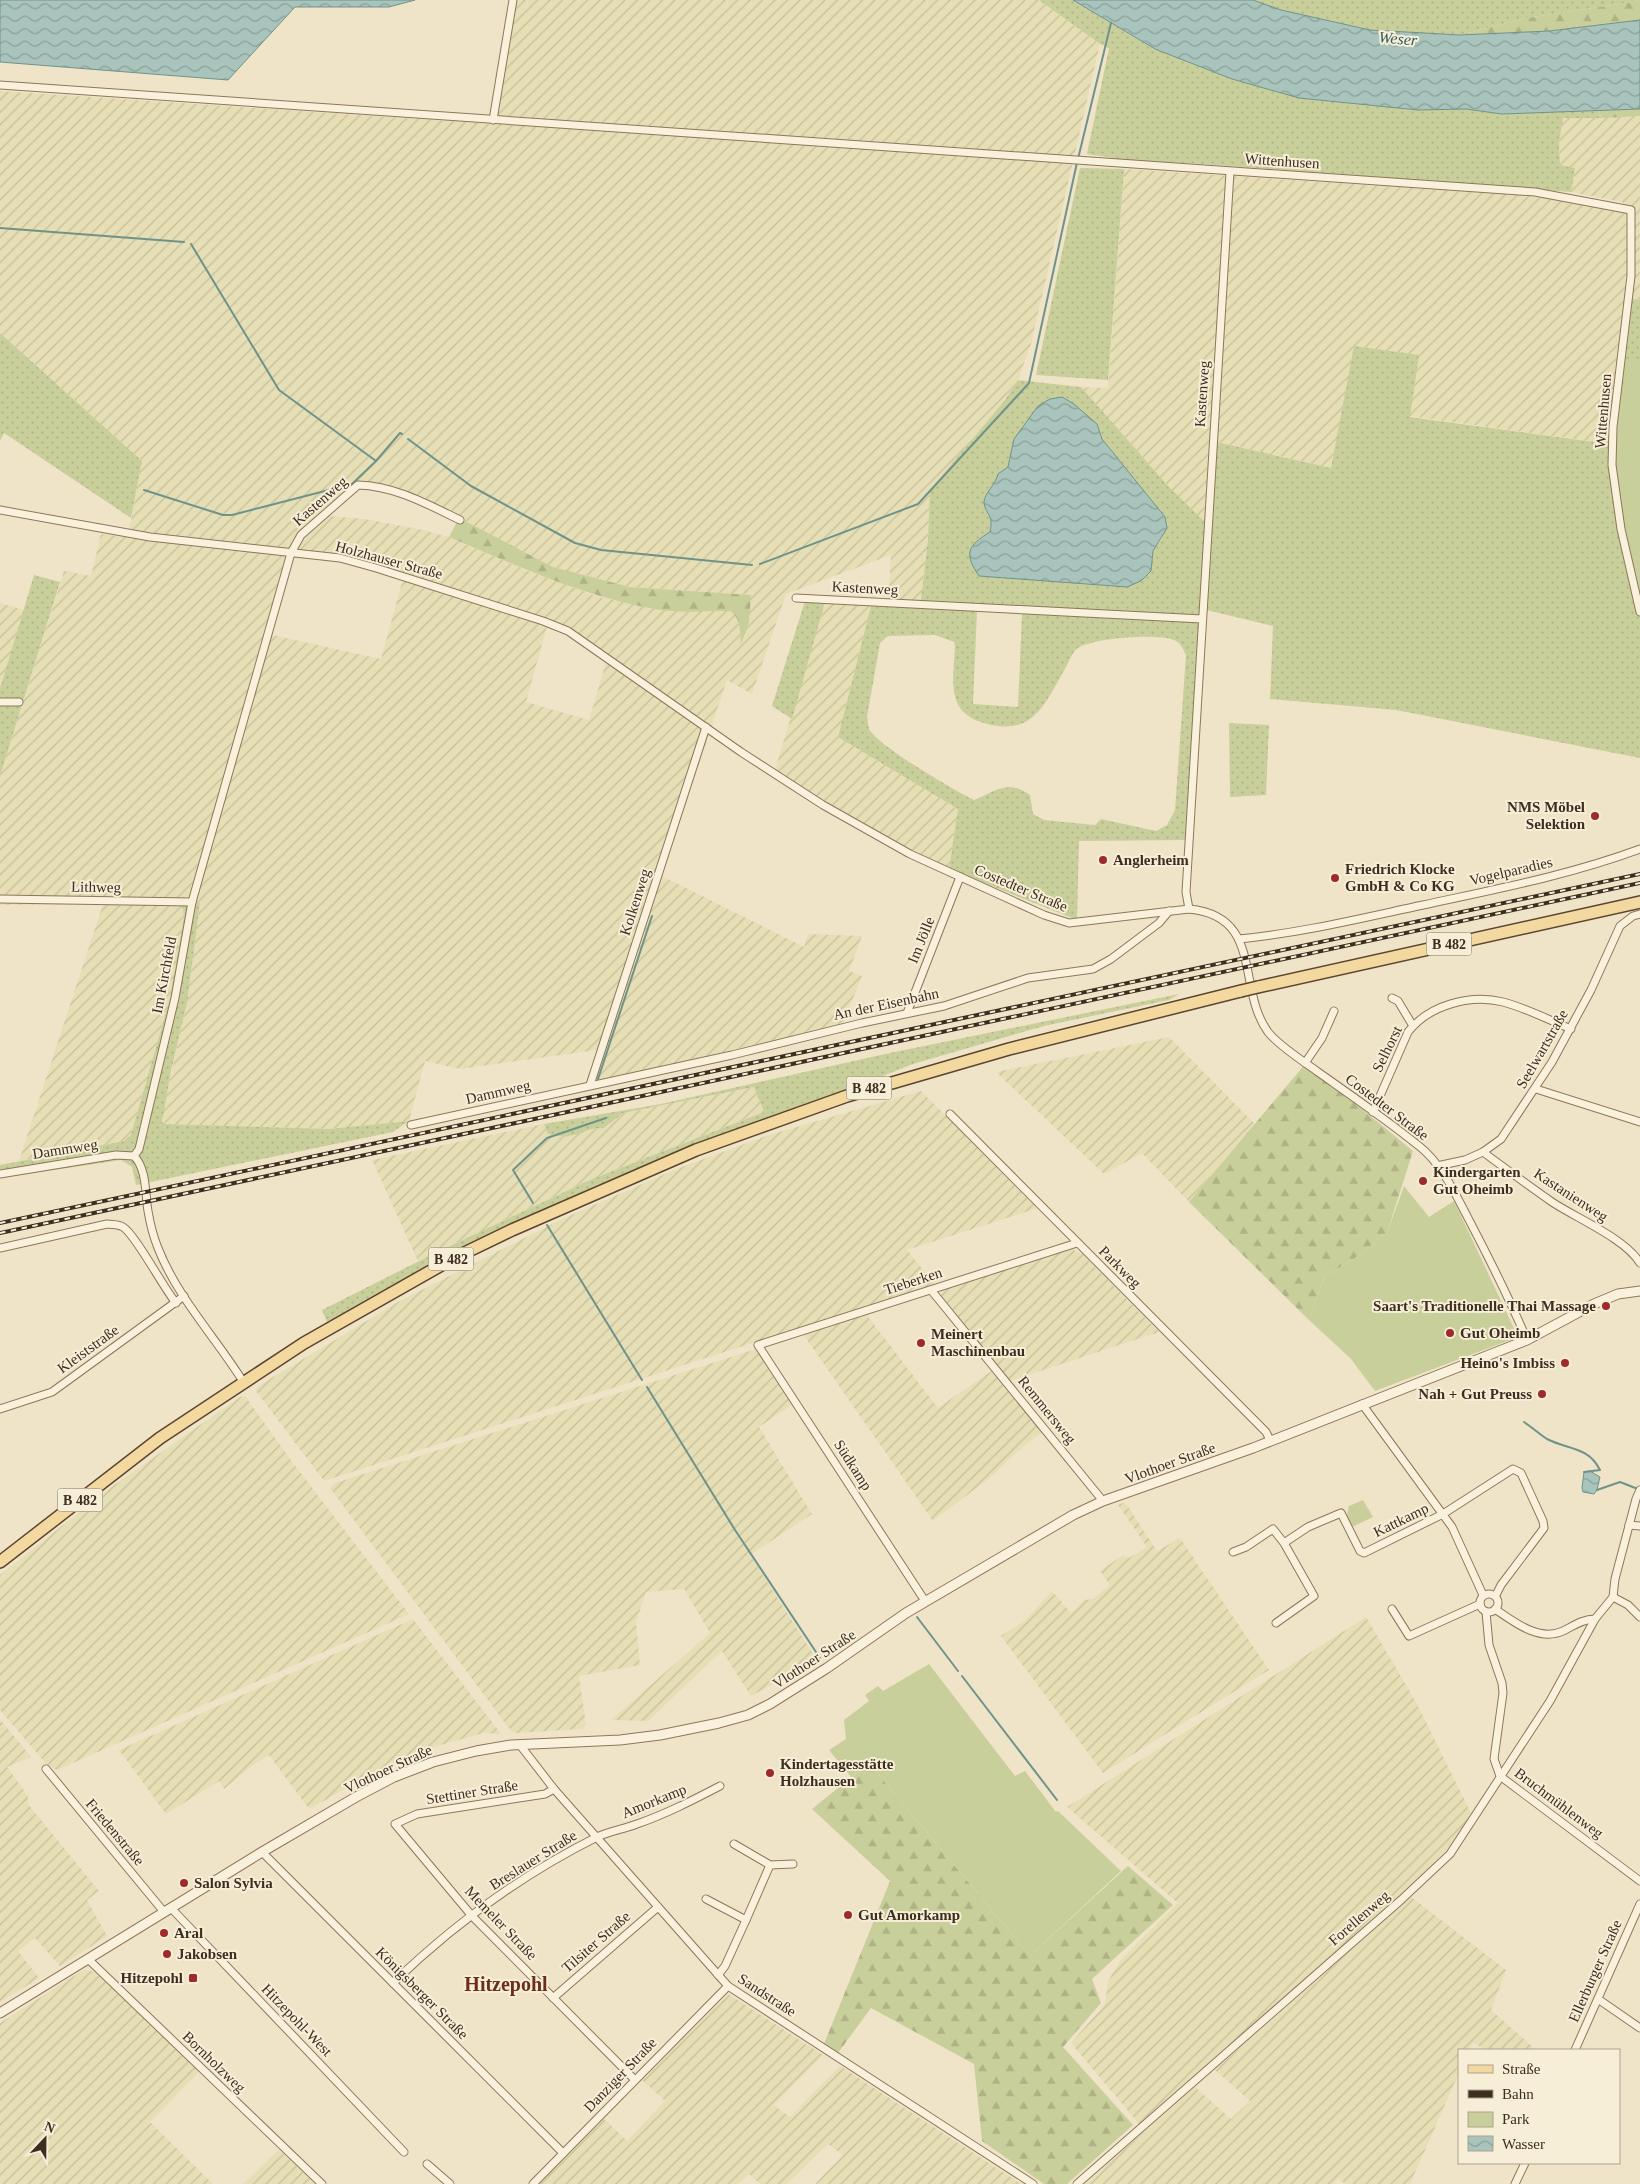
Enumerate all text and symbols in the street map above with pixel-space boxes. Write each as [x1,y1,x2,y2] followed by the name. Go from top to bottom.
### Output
[1378,28,1419,49] water label: Weser
[1244,150,1321,172] street label: Wittenhusen
[1192,360,1212,428] street label: Kastenweg
[1592,372,1614,449] street label: Wittenhusen
[290,473,351,529] street label: Kastenweg
[334,538,445,582] street label: Holzhauser Straße
[831,578,899,598] street label: Kastenweg
[1507,799,1586,832] place label: NMS Möbel Selektion
[1589,810,1601,822] marker: NMS Möbel Selektion
[1113,852,1189,868] place label: Anglerheim
[1097,854,1109,866] marker: Anglerheim
[1468,854,1554,888] street label: Vogelparadies
[972,861,1070,915] street label: Costedter Straße
[1345,861,1455,894] place label: Friedrich Klocke GmbH & Co KG
[617,866,653,937] street label: Kolkenweg
[1329,872,1341,884] marker: Friedrich Klocke GmbH & Co KG
[71,879,122,895] street label: Lithweg
[904,914,938,966] street label: Im Jölle
[1426,932,1472,956] road number: B 482
[149,935,179,1015] street label: Im Kirchfeld
[832,985,941,1023] street label: An der Eisenbahn
[1513,1006,1571,1091] street label: Seelwartstraße
[1369,1023,1405,1075] street label: Selhorst
[1342,1071,1432,1144] street label: Costedter Straße
[846,1076,892,1100] road number: B 482
[464,1077,532,1107] street label: Dammweg
[31,1136,99,1162] street label: Dammweg
[1433,1164,1521,1197] place label: Kindergarten Gut Oheimb
[1531,1165,1611,1225] street label: Kastanienweg
[1417,1175,1429,1187] marker: Kindergarten Gut Oheimb
[1096,1243,1145,1292] street label: Parkweg
[428,1248,474,1270] road number: B 482
[882,1264,945,1298] street label: Tieberken
[1373,1298,1596,1314] place label: Saart's Traditionelle Thai Massage
[1600,1300,1612,1312] marker: Saart's Traditionelle Thai Massage
[54,1321,122,1377] street label: Kleiststraße
[1460,1325,1540,1341] place label: Gut Oheimb
[931,1326,1025,1359] place label: Meinert Maschinenbau
[1444,1327,1456,1339] marker: Gut Oheimb
[915,1337,927,1349] marker: Meinert Maschinenbau
[1460,1355,1555,1371] place label: Heino's Imbiss
[1559,1357,1571,1369] marker: Heino's Imbiss
[1015,1373,1079,1447] street label: Remmersweg
[1418,1386,1532,1402] place label: Nah + Gut Preuss
[1536,1388,1548,1400] marker: Nah + Gut Preuss
[831,1437,875,1493] street label: Südkamp
[1122,1439,1218,1487] street label: Vlothoer Straße
[58,1488,102,1512] road number: B 482
[1371,1500,1431,1540] street label: Kattkamp
[770,1626,859,1692] street label: Vlothoer Straße
[341,1741,435,1796] street label: Vlothoer Straße
[780,1756,894,1789] place label: Kindertagesstätte Holzhausen
[1512,1765,1607,1842] street label: Bruchmühlenweg
[764,1767,776,1779] marker: Kindertagesstätte Holzhausen
[425,1777,519,1807] street label: Stettiner Straße
[619,1781,689,1821] street label: Amorkamp
[83,1796,148,1869] street label: Friedenstraße
[487,1827,580,1893] street label: Breslauer Straße
[194,1875,273,1891] place label: Salon Sylvia
[178,1877,190,1889] marker: Salon Sylvia
[462,1883,540,1963] street label: Memeler Straße
[1325,1887,1393,1949] street label: Forellenweg
[858,1907,960,1923] place label: Gut Amorkamp
[559,1908,634,1976] street label: Tilsiter Straße
[842,1909,854,1921] marker: Gut Amorkamp
[1565,1917,1625,2025] street label: Ellerburger Straße
[174,1925,203,1941] place label: Aral
[158,1927,170,1939] marker: Aral
[373,1944,472,2043] street label: Königsberger Straße
[177,1946,238,1962] place label: Jakobsen
[161,1948,173,1960] marker: Jakobsen
[121,1970,183,1986] place label: Hitzepohl
[735,1970,799,2020] street label: Sandstraße
[187,1972,199,1984] marker: Hitzepohl
[464,1973,548,1996] district label: Hitzepohl
[259,1981,336,2060] street label: Hitzepohl-West
[179,2028,249,2096] street label: Bornholzweg
[581,2034,660,2115] street label: Danziger Straße
[1458,2049,1620,2164] legend
[1502,2061,1541,2077] text: Straße
[1502,2086,1534,2102] text: Bahn
[1502,2111,1530,2127] text: Park
[20,2114,70,2164] north arrow
[42,2119,57,2136] text: N
[1502,2136,1545,2152] text: Wasser

